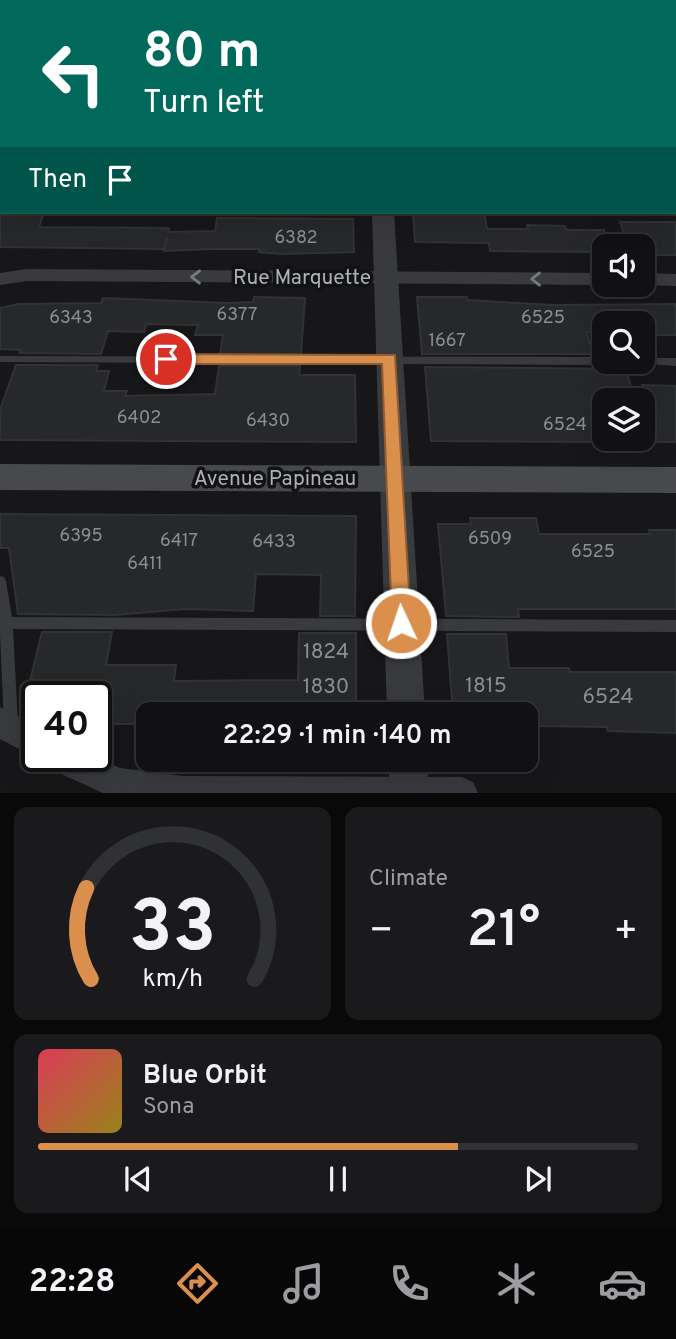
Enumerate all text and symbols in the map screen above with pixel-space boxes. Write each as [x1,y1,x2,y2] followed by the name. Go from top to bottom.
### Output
[143,23,260,85] text: 80 m
[28,28,119,119] icon: left
[143,84,264,124] text: Turn left
[101,161,139,199] icon: arrive
[28,164,87,197] text: Then
[274,227,318,250] house number: 6382
[592,234,655,451] map controls
[592,234,655,297] button: sound
[233,265,371,292] street label: Rue Marquette
[190,269,200,285] one-way arrow
[530,271,540,287] one-way arrow
[217,304,257,327] house number: 6377
[49,307,93,330] house number: 6343
[521,307,565,330] house number: 6525
[592,311,655,374] button: search
[136,329,196,389] pin
[428,330,466,353] house number: 1667
[147,340,185,378] icon: arrive
[592,388,655,451] button: layers
[117,407,161,430] house number: 6402
[246,410,290,433] house number: 6430
[543,414,587,437] house number: 6524
[194,466,356,493] street label: Avenue Papineau
[59,525,103,548] house number: 6395
[468,528,512,551] house number: 6509
[160,530,198,553] house number: 6417
[252,531,296,554] house number: 6433
[571,541,615,564] house number: 6525
[127,553,163,576] house number: 6411
[364,586,438,660] position arrow
[303,639,349,666] house number: 1824
[465,673,507,700] house number: 1815
[303,674,349,701] house number: 1830
[21,681,112,772] speed limit sign: 40
[582,684,634,711] house number: 6524
[223,720,451,753] text: 22:29 · 1 min · 140 m
[369,865,448,894] text: Climate
[129,886,216,978] text: 33
[467,899,540,965] text: 21°
[369,908,394,957] text: −
[613,908,638,957] text: +
[142,964,203,996] text: km/h
[143,1060,267,1093] text: Blue Orbit
[143,1093,194,1122] text: Sona
[119,1160,157,1198] icon: previous
[319,1160,357,1198] icon: pause
[519,1160,557,1198] icon: next
[173,1259,222,1308] icon: directions
[279,1259,328,1308] icon: music
[385,1259,434,1308] icon: phone
[492,1259,541,1308] icon: climate
[598,1259,647,1308] icon: car
[29,1263,115,1303] text: 22:28

